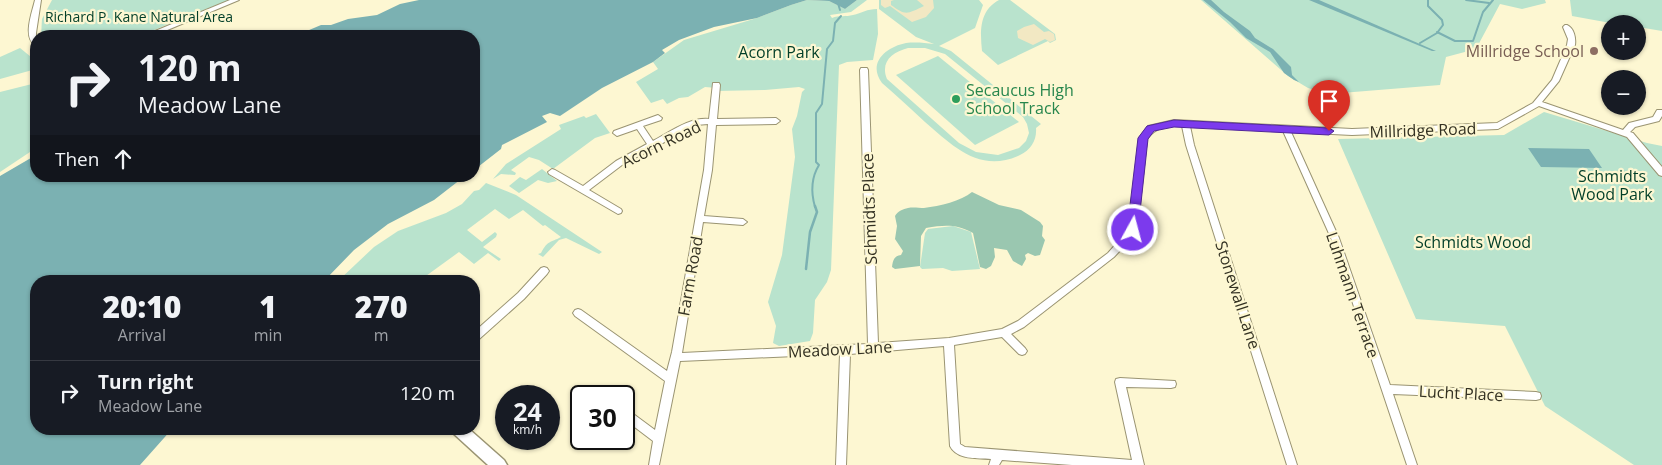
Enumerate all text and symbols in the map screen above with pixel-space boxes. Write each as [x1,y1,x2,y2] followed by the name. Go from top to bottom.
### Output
[45,7,233,26] park label: Richard P. Kane Natural Area
[1601,15,1646,115] map controls
[1601,15,1646,60] button: +
[1466,40,1584,62] place label: Millridge School
[738,41,820,63] park label: Acorn Park
[138,44,242,91] text: 120 m
[1588,45,1600,57] marker: Millridge School
[55,50,120,115] icon: right
[1601,70,1646,115] button: −
[966,79,1074,119] place label: Secaucus High School Track
[1308,80,1350,131] pin
[1315,87,1343,115] icon: arrive
[138,89,281,119] text: Meadow Lane
[950,93,962,105] marker: Secaucus High School Track
[617,115,705,173] street label: Acorn Road
[1369,117,1477,143] street label: Millridge Road
[109,145,137,173] icon: ahead
[55,146,99,172] text: Then
[856,153,882,265] street label: Schmidts Place
[1571,165,1653,205] park label: Schmidts Wood Park
[1106,203,1158,255] position arrow
[1321,229,1385,361] street label: Luhmann Terrace
[1415,231,1531,253] park label: Schmidts Wood
[672,234,708,318] street label: Farm Road
[1210,238,1266,352] street label: Stonewall Lane
[102,286,181,327] text: 20:10
[259,286,277,327] text: 1
[355,286,408,327] text: 270
[118,324,166,346] text: Arrival
[254,324,282,346] text: min
[374,324,389,346] text: m
[787,335,893,363] street label: Meadow Lane
[98,369,193,395] text: Turn right
[55,379,83,407] icon: right
[400,380,455,406] text: 120 m
[1418,380,1504,406] street label: Lucht Place
[570,385,635,450] speed limit sign: 30
[513,394,542,428] text: 24
[98,395,202,417] text: Meadow Lane
[513,421,542,438] text: km/h

